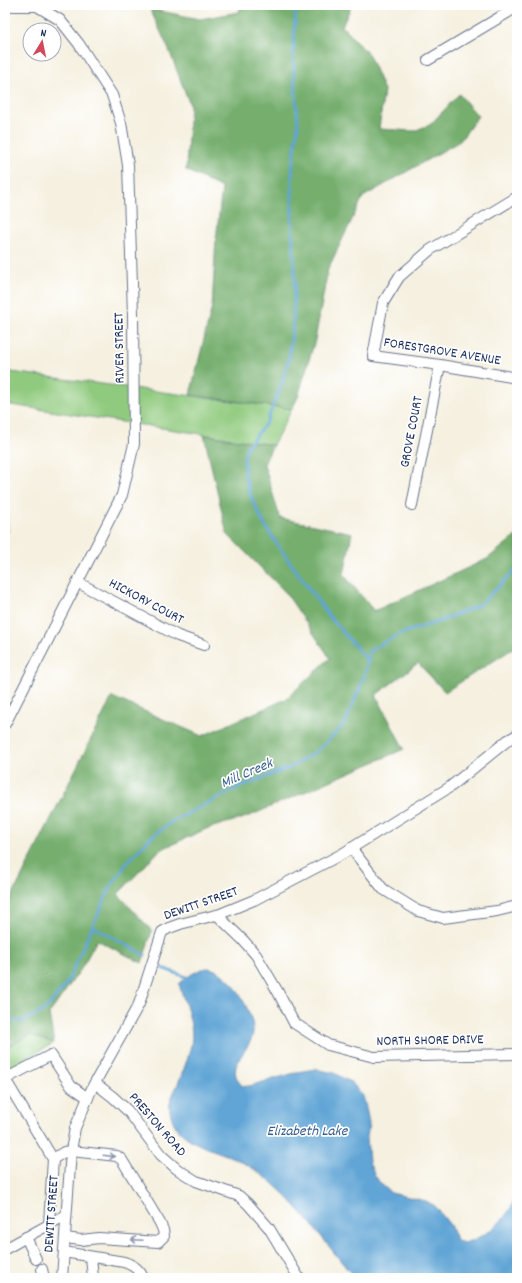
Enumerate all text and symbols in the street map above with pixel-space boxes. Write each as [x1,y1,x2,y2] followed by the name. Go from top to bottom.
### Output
[22,22,62,62] north arrow
[39,26,48,43] text: N
[109,312,131,384] street label: RIVER STREET
[382,333,503,371] street label: FORESTGROVE AVENUE
[395,394,429,469] street label: GROVE COURT
[105,574,187,630] street label: HICKORY COURT
[218,753,278,795] water label: Mill Creek
[161,882,241,926] street label: DEWITT STREET
[376,1030,484,1052] street label: NORTH SHORE DRIVE
[123,1089,191,1161] street label: PRESTON ROAD
[267,1121,349,1143] water label: Elizabeth Lake
[102,1152,115,1159] one-way arrow
[39,1174,65,1253] street label: DEWITT STREET
[131,1237,144,1244] one-way arrow

